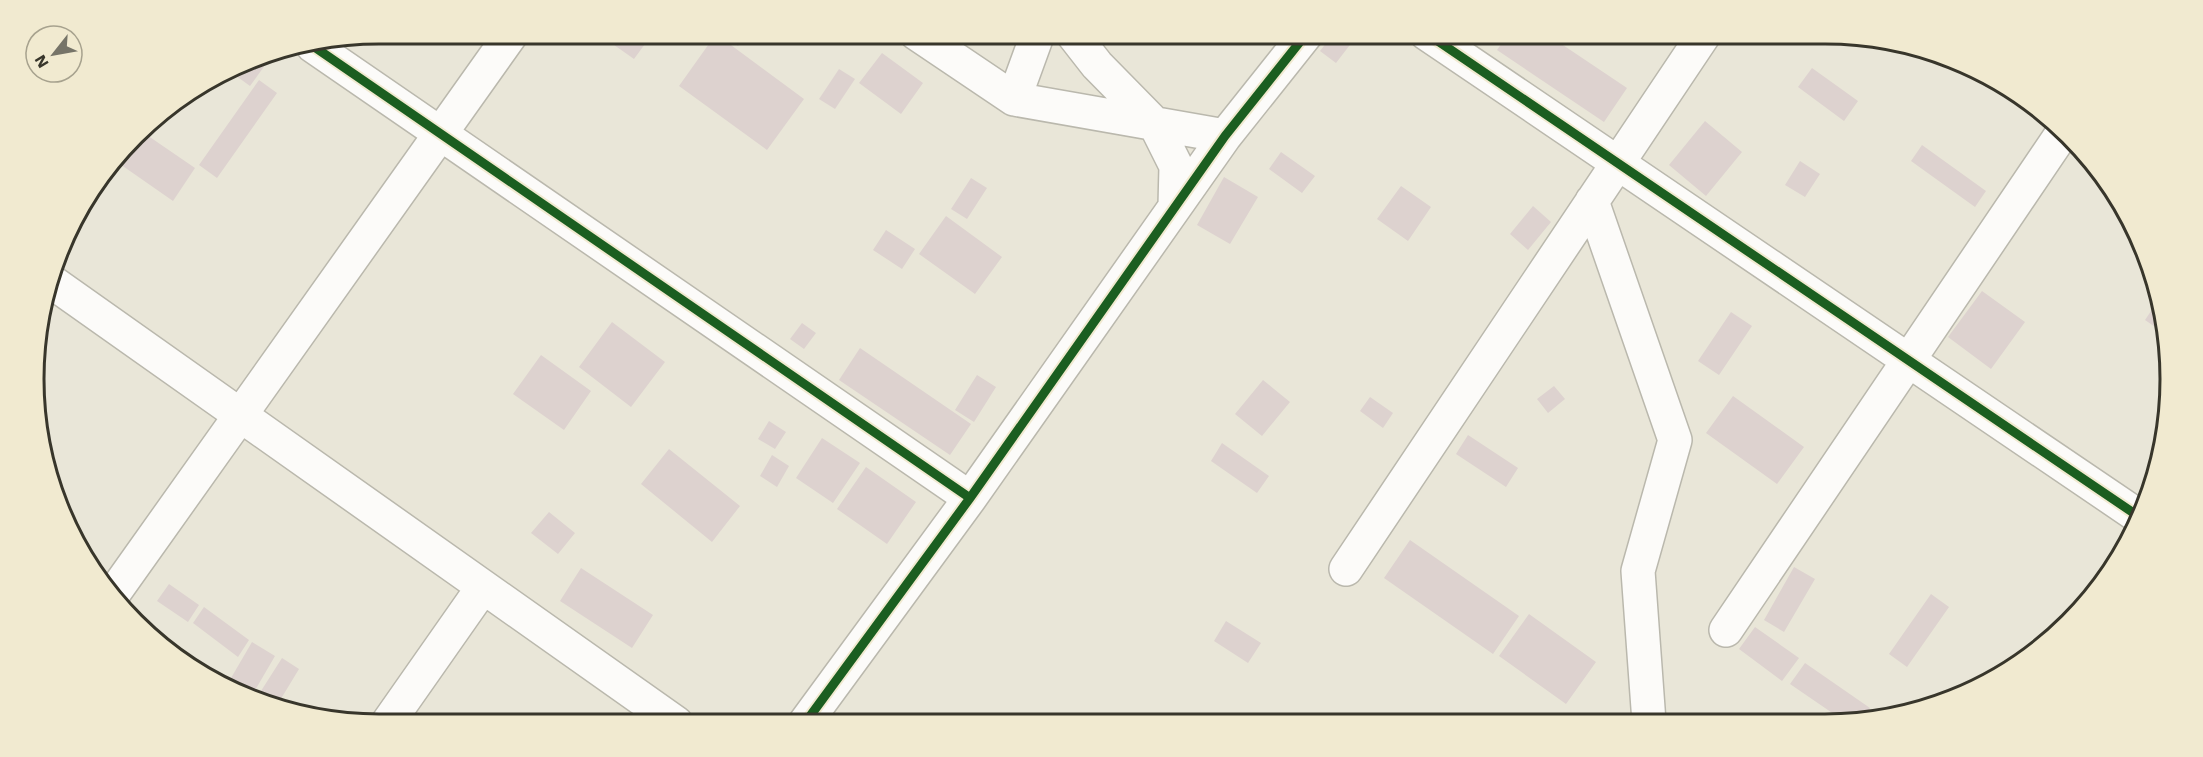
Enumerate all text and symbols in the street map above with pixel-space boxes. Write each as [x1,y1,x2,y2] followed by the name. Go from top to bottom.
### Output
[24,24,84,84] north arrow
[30,51,53,71] text: N

